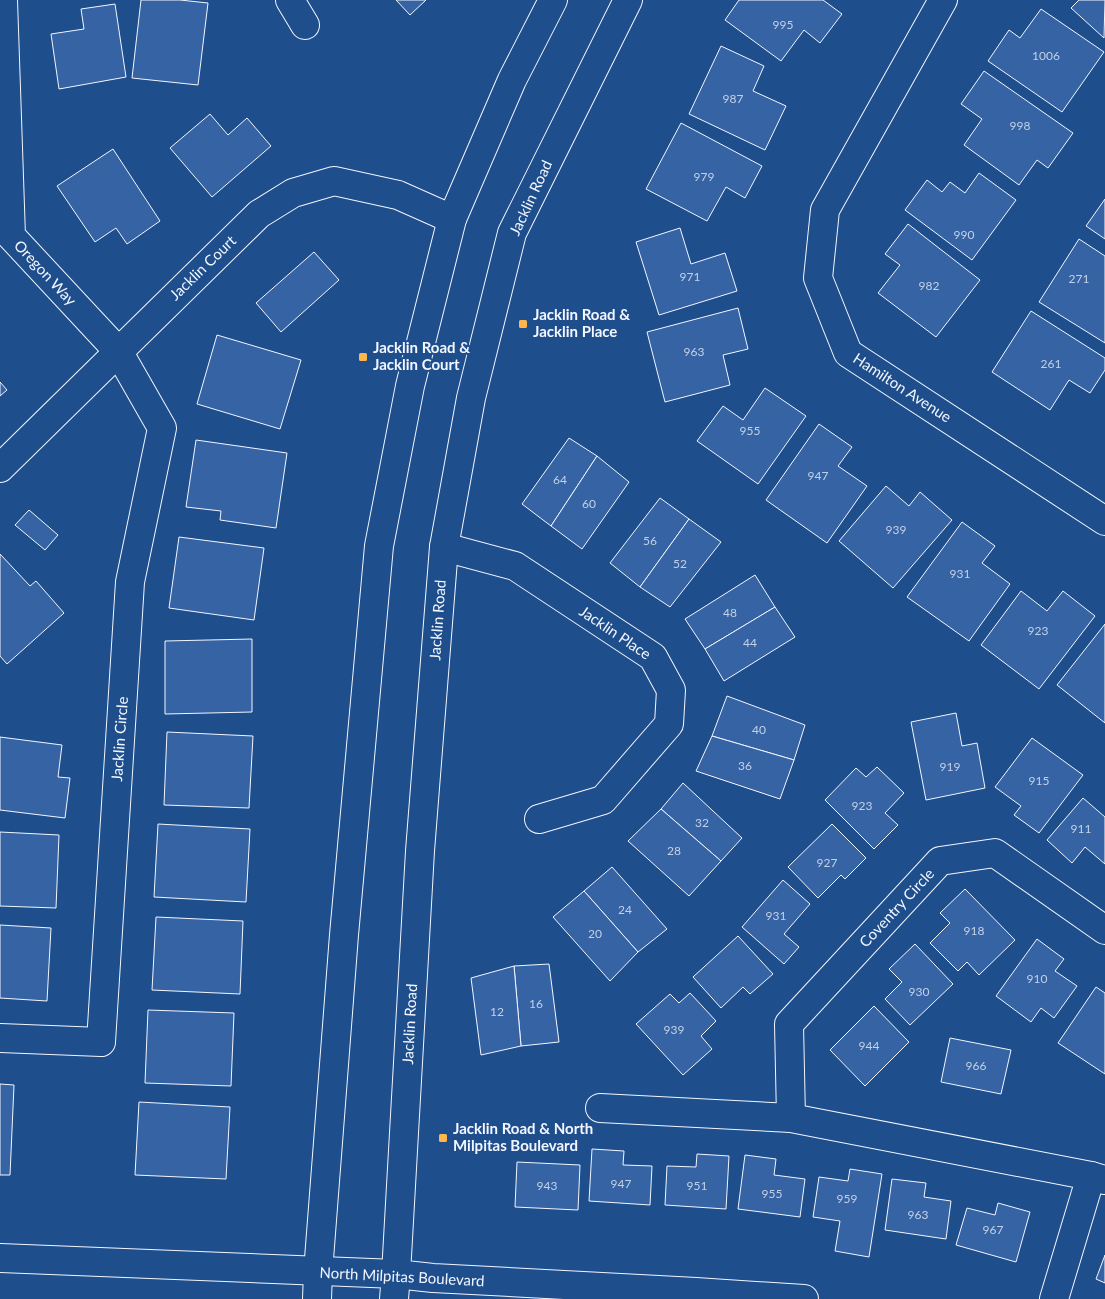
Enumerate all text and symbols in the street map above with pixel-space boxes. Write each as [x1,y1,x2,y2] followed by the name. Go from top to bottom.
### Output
[773,17,793,32] house number: 995
[1032,48,1060,63] house number: 1006
[723,91,743,106] house number: 987
[1010,118,1030,133] house number: 998
[505,157,555,238] street label: Jacklin Road
[694,169,714,184] house number: 979
[954,227,974,242] house number: 990
[165,231,240,303] street label: Jacklin Court
[11,236,81,309] street label: Oregon Way
[680,269,700,284] house number: 971
[1069,271,1089,286] house number: 271
[919,278,939,293] house number: 982
[533,305,630,340] place label: Jacklin Road & Jacklin Place
[517,318,529,330] marker: Jacklin Road & Jacklin Place
[373,338,470,373] place label: Jacklin Road & Jacklin Court
[684,344,704,359] house number: 963
[850,349,955,426] street label: Hamilton Avenue
[357,351,369,363] marker: Jacklin Road & Jacklin Court
[1041,356,1061,371] house number: 261
[740,423,760,438] house number: 955
[808,468,828,483] house number: 947
[553,472,567,487] house number: 64
[582,496,596,511] house number: 60
[886,522,906,537] house number: 939
[643,533,657,548] house number: 56
[673,556,687,571] house number: 52
[950,566,970,581] house number: 931
[425,579,449,661] street label: Jacklin Road
[576,602,655,663] street label: Jacklin Place
[723,605,737,620] house number: 48
[1028,623,1048,638] house number: 923
[743,635,757,650] house number: 44
[107,696,131,782] street label: Jacklin Circle
[752,722,766,737] house number: 40
[738,758,752,773] house number: 36
[940,759,960,774] house number: 919
[1029,773,1049,788] house number: 915
[852,798,872,813] house number: 923
[695,815,709,830] house number: 32
[1071,821,1091,836] house number: 911
[667,843,681,858] house number: 28
[817,855,837,870] house number: 927
[855,864,937,951] street label: Coventry Circle
[618,902,632,917] house number: 24
[766,908,786,923] house number: 931
[964,923,984,938] house number: 918
[588,926,602,941] house number: 20
[1027,971,1047,986] house number: 910
[398,983,420,1065] street label: Jacklin Road
[909,984,929,999] house number: 930
[529,996,543,1011] house number: 16
[490,1004,504,1019] house number: 12
[664,1022,684,1037] house number: 939
[859,1038,879,1053] house number: 944
[966,1058,986,1073] house number: 966
[453,1119,593,1154] place label: Jacklin Road & North Milpitas Boulevard
[437,1132,449,1144] marker: Jacklin Road & North Milpitas Boulevard
[611,1176,631,1191] house number: 947
[537,1178,557,1193] house number: 943
[687,1178,707,1193] house number: 951
[762,1186,782,1201] house number: 955
[837,1191,857,1206] house number: 959
[908,1207,928,1222] house number: 963
[983,1222,1003,1237] house number: 967
[319,1263,485,1289] street label: North Milpitas Boulevard

